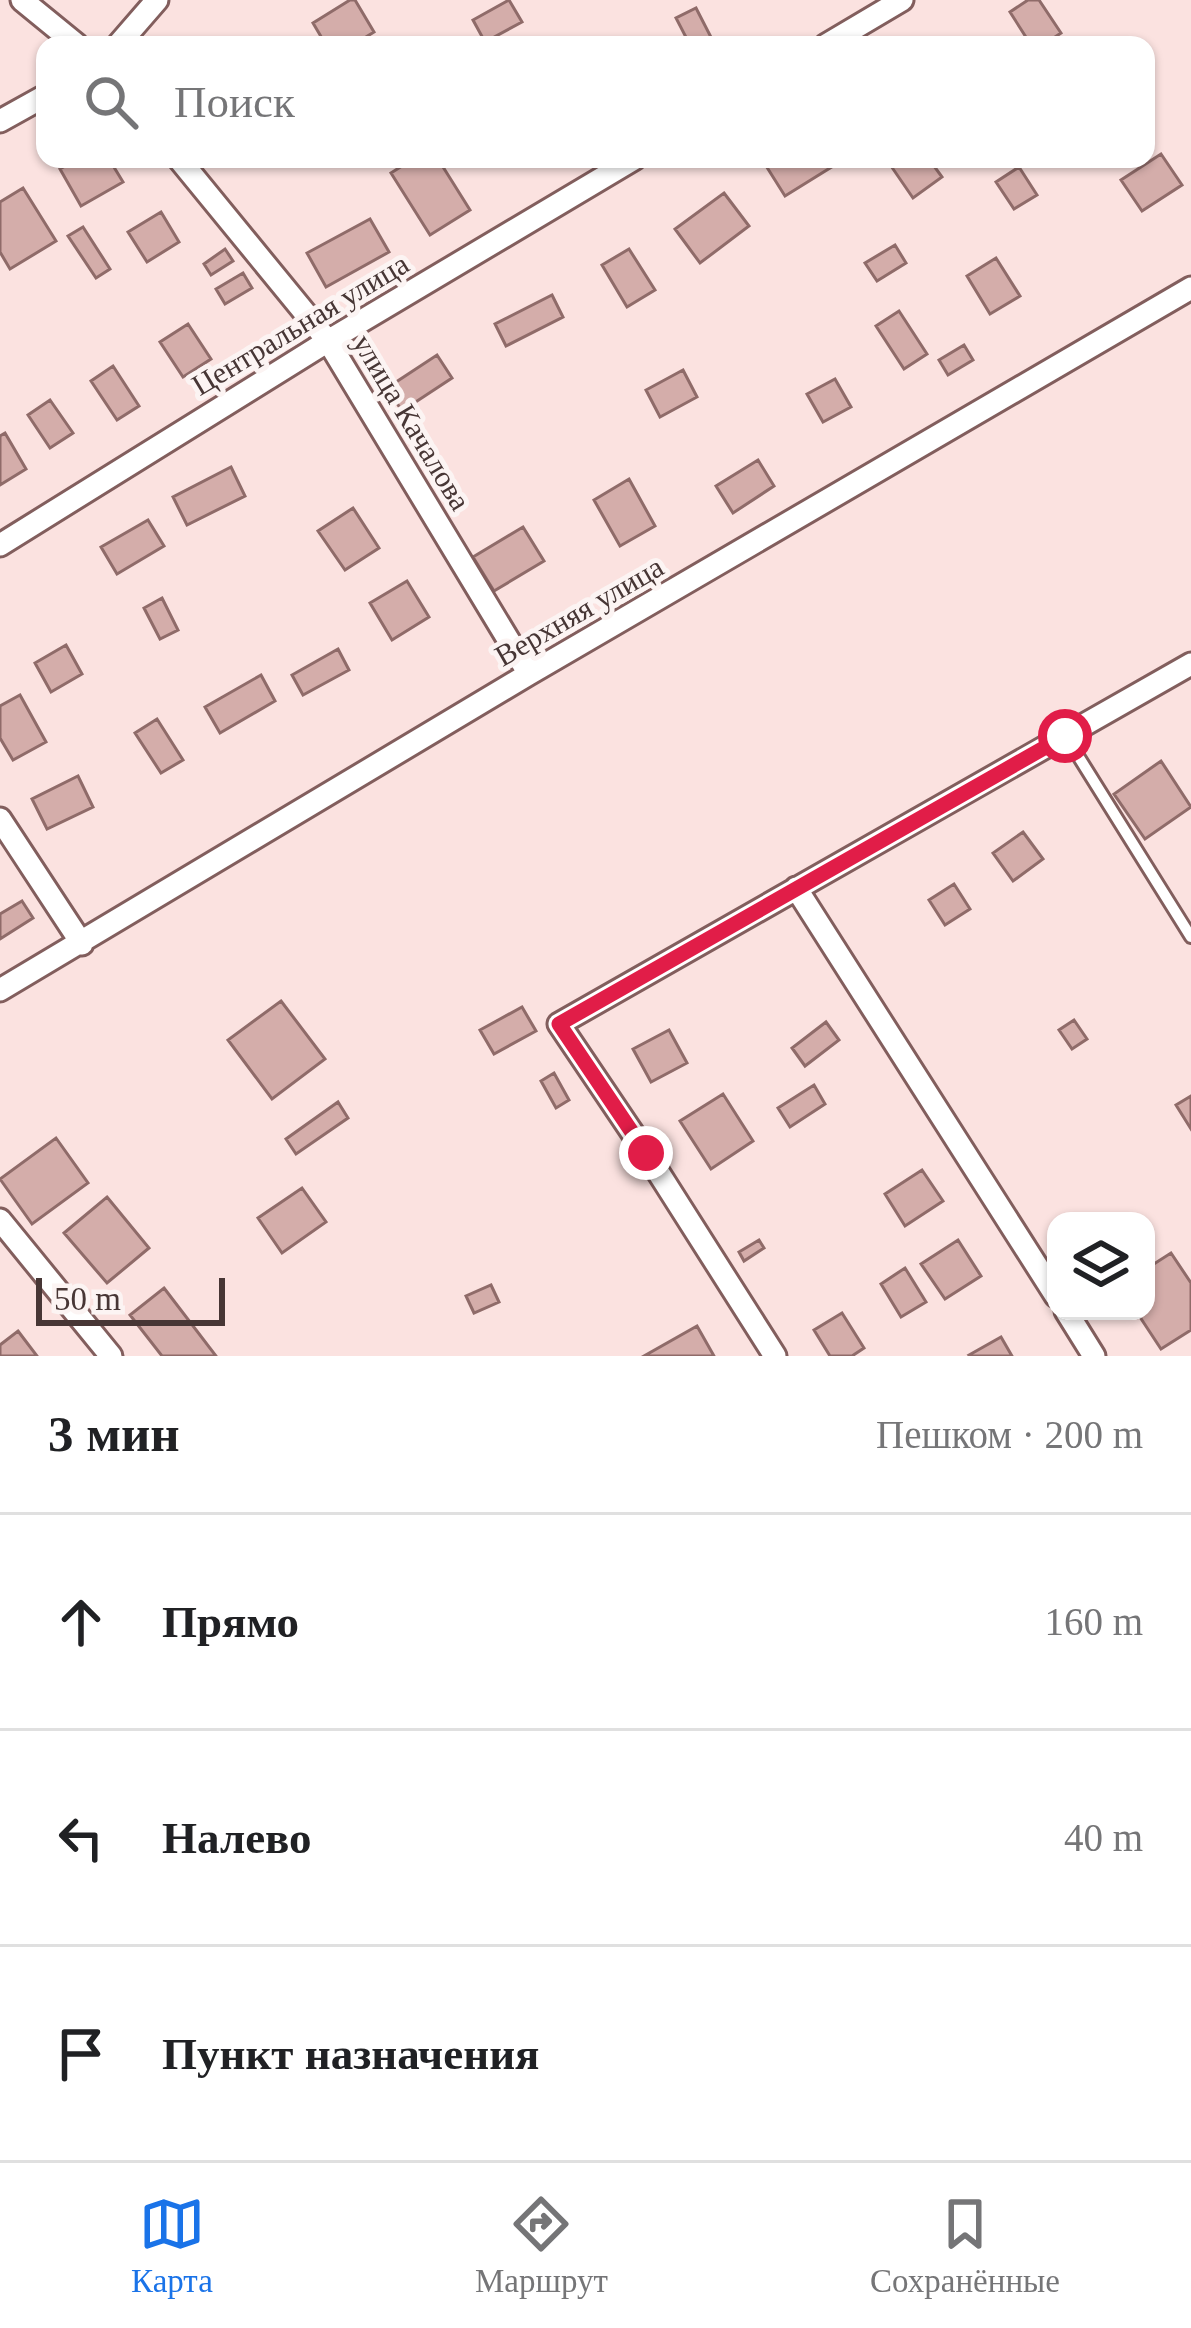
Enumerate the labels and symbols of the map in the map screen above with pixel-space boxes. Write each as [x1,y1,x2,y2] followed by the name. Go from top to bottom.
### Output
[186,246,414,402] street label: Центральная улица
[347,328,477,516] street label: улица Качалова
[489,550,669,672] street label: Верхняя улица
[1038,709,1092,763] route start
[619,1126,673,1180] route end
[36,1272,225,1325] scale bar

